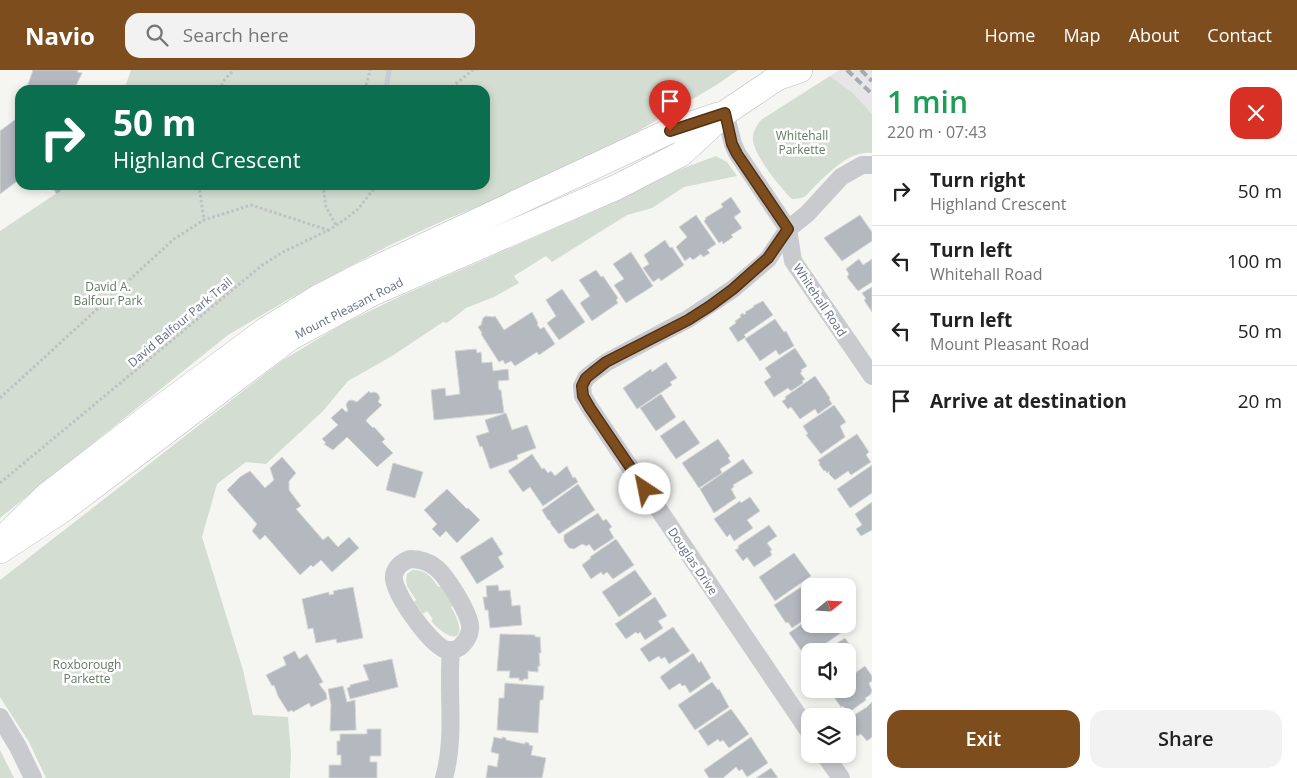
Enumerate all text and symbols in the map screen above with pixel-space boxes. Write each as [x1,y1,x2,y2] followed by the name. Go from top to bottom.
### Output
[125,13,475,58] search box
[25,19,95,52] text: Navio
[143,21,171,49] icon: search
[183,22,289,48] text: Search here
[985,23,1035,47] text: Home
[1063,23,1101,47] text: Map
[1129,23,1179,47] text: About
[1207,23,1272,47] text: Contact
[649,80,691,131] pin
[887,81,968,122] text: 1 min
[656,87,684,115] icon: arrive
[1230,87,1282,139] button: close
[113,99,196,146] text: 50 m
[30,105,95,170] icon: right
[887,121,987,143] text: 220 m · 07:43
[776,127,828,158] park label: Whitehall Parkette
[113,144,301,174] text: Highland Crescent
[930,167,1025,193] text: Turn right
[887,177,915,205] icon: right
[1238,178,1282,204] text: 50 m
[930,193,1066,215] text: Highland Crescent
[930,237,1012,263] text: Turn left
[887,247,915,275] icon: left
[1227,248,1282,274] text: 100 m
[789,260,851,340] street label: Whitehall Road
[930,263,1042,285] text: Whitehall Road
[124,273,236,371] street label: David Balfour Park Trail
[292,273,406,343] street label: Mount Pleasant Road
[73,278,143,309] park label: David A. Balfour Park
[930,307,1012,333] text: Turn left
[887,317,915,345] icon: left
[1238,318,1282,344] text: 50 m
[930,333,1089,355] text: Mount Pleasant Road
[887,387,915,415] icon: arrive
[930,388,1127,414] text: Arrive at destination
[1238,388,1282,414] text: 20 m
[618,462,670,514] position arrow
[664,524,722,598] street label: Douglas Drive
[801,578,856,632] north arrow
[801,578,856,763] map controls
[801,643,856,698] button: sound
[53,656,121,687] park label: Roxborough Parkette
[801,708,856,763] button: layers
[887,710,1080,768] button: Exit
[1090,710,1282,768] button: Share

